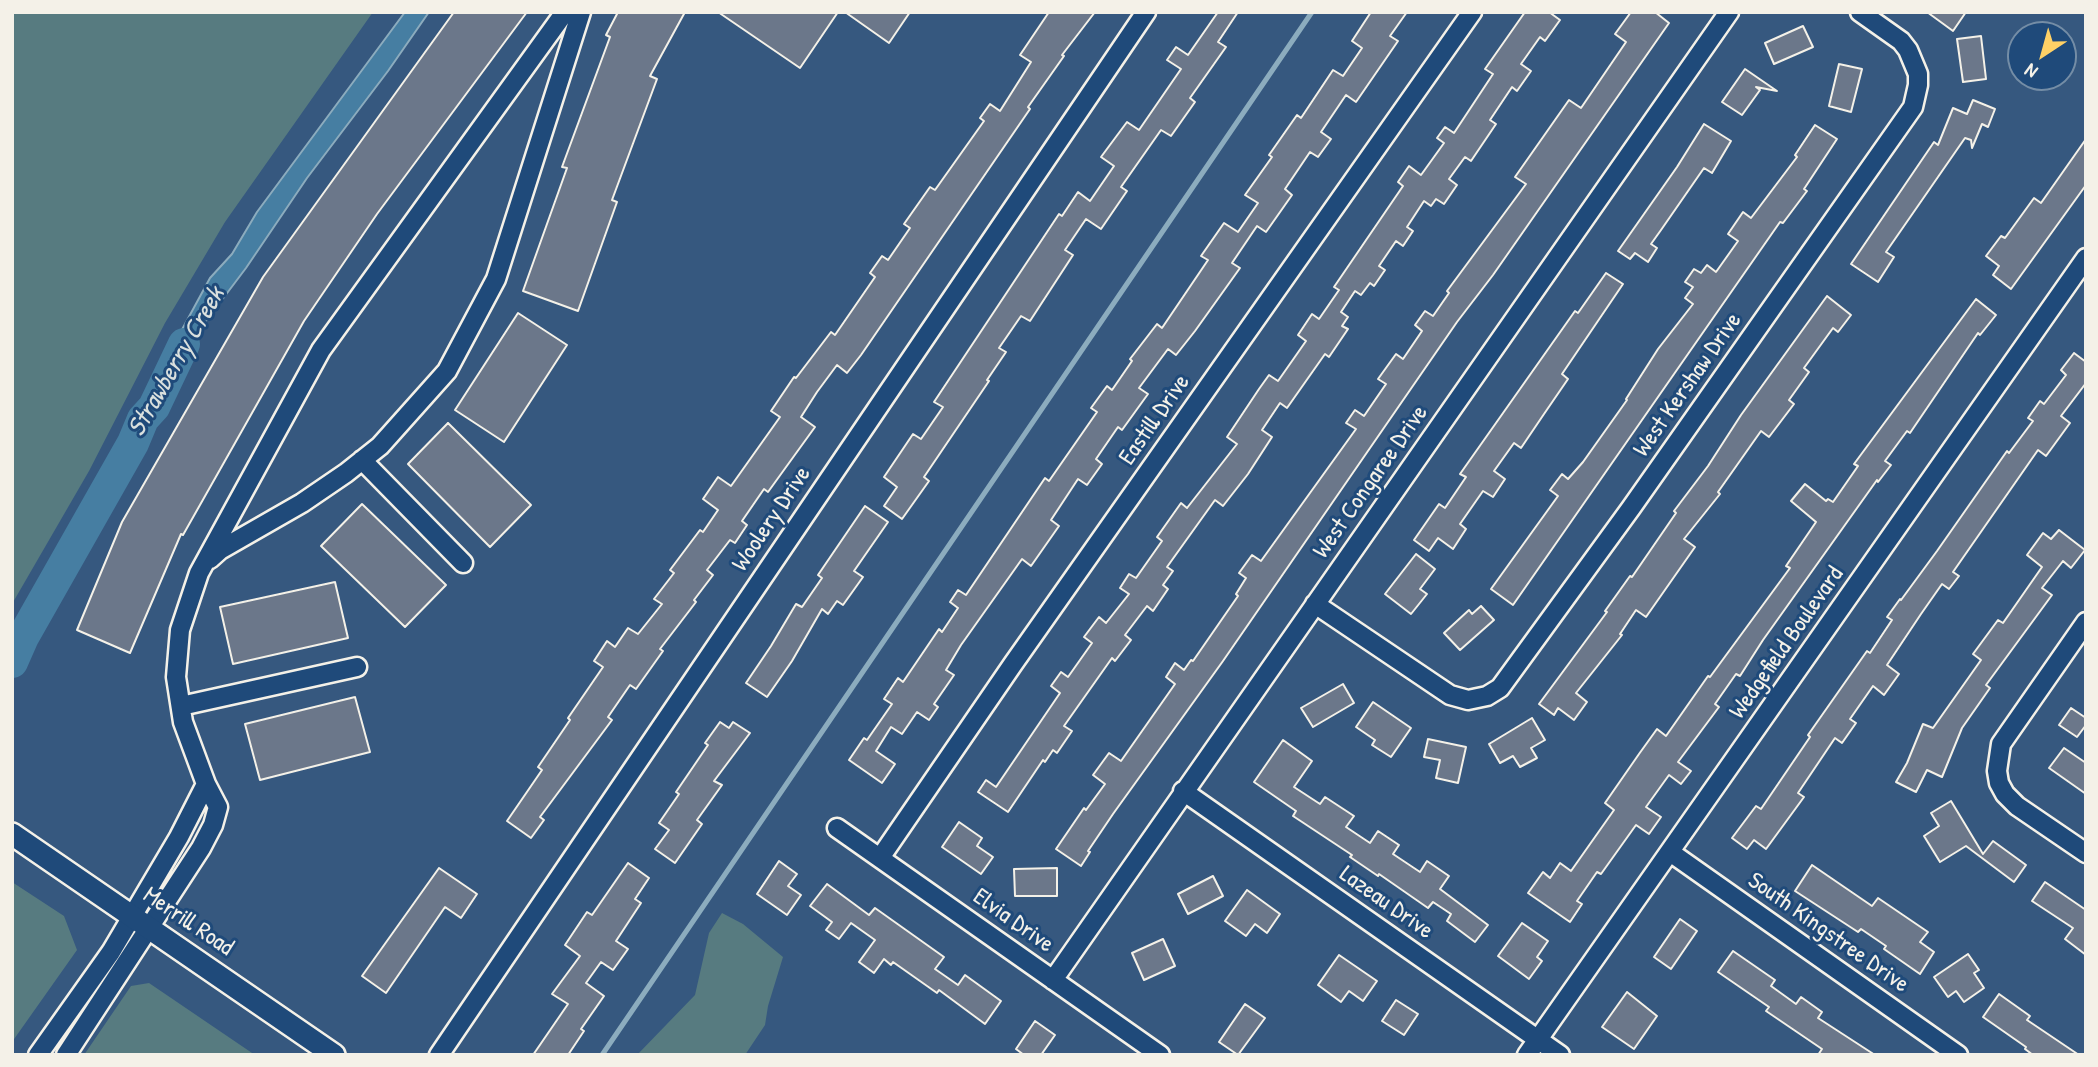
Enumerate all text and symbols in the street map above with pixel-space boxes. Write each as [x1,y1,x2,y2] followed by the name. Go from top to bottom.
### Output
[2007,21,2077,91] north arrow
[2019,58,2043,85] text: N
[122,282,232,442] water label: Strawberry Creek
[1628,307,1748,463] street label: West Kershaw Drive
[1113,369,1197,471] street label: Eastill Drive
[1308,400,1434,564] street label: West Congaree Drive
[726,461,818,577] street label: Woolery Drive
[1724,561,1850,725] street label: Wedgefield Boulevard
[1334,860,1438,946] street label: Lazeau Drive
[1742,867,1914,999] street label: South Kingstree Drive
[137,881,239,963] street label: Merrill Road
[967,883,1059,959] street label: Elvia Drive

